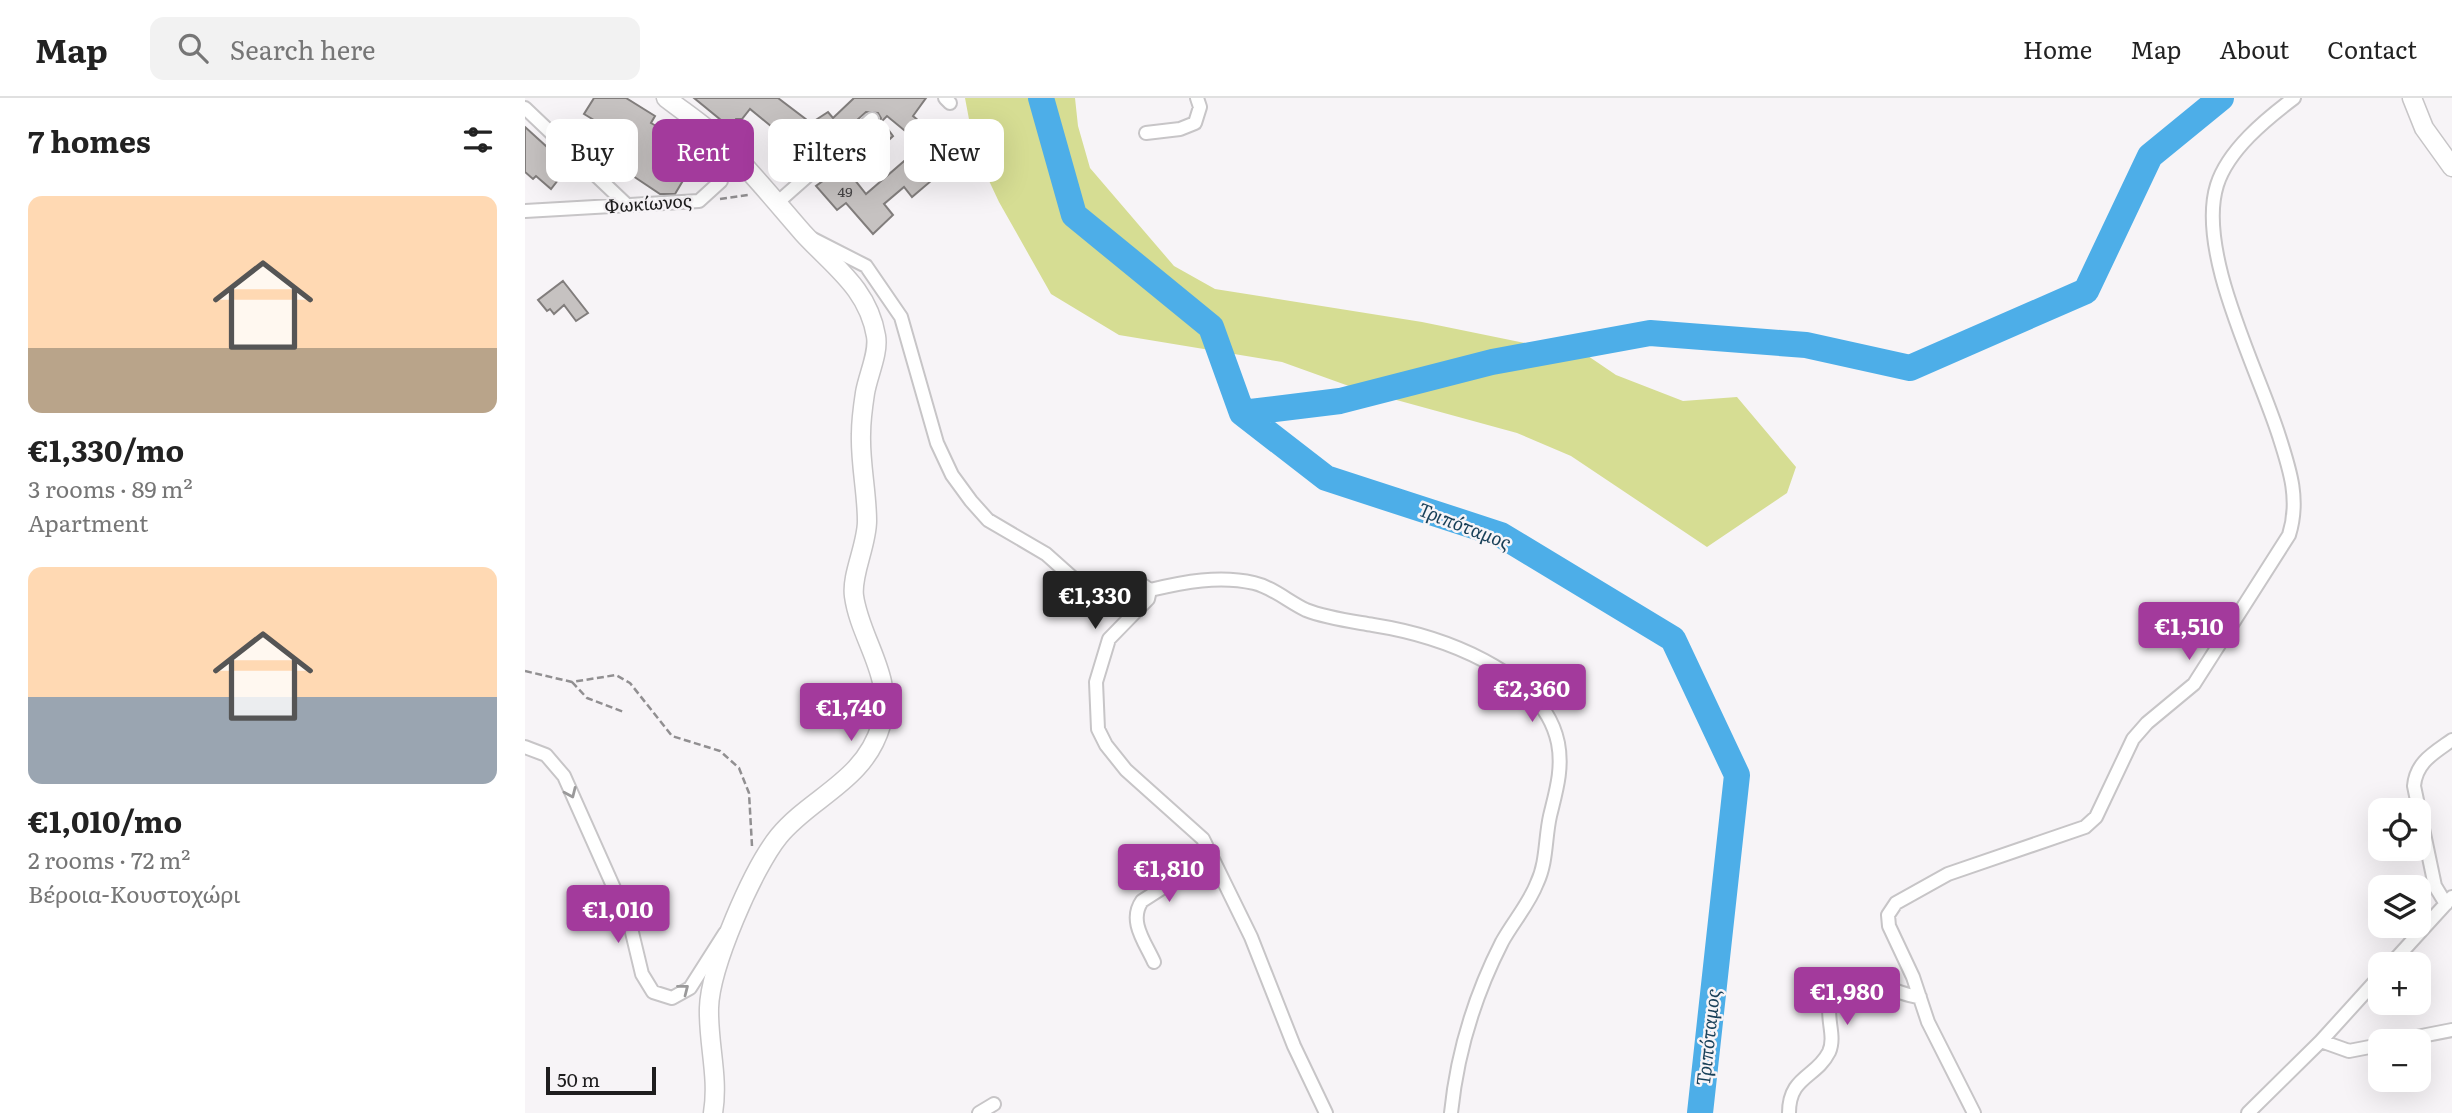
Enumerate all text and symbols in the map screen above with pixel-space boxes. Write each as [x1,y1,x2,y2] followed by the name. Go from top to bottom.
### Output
[150,17,640,80] search box
[35,24,108,73] text: Map
[174,29,212,67] icon: search
[230,29,376,68] text: Search here
[2023,31,2092,66] text: Home
[2130,31,2181,66] text: Map
[2219,31,2289,66] text: About
[2327,31,2417,66] text: Contact
[28,118,151,162] text: 7 homes
[546,119,638,182] chip: Buy
[652,119,754,182] chip: Rent
[768,119,890,182] chip: Filters
[904,119,1004,182] chip: New
[459,121,497,159] icon: filters
[837,181,853,201] house number: 49
[603,186,693,219] street label: Φωκίωνος
[200,242,326,368] icon: home
[28,427,184,471] text: €1,330/mo
[28,471,193,505] text: 3 rooms · 89 m²
[1415,495,1516,556] water label: Τριπόταμος
[28,505,148,539] text: Apartment
[1038,572,1152,631] pin: €1,330
[1059,577,1131,611] text: €1,330
[2132,602,2246,662] pin: €1,510
[2154,608,2224,642] text: €1,510
[200,613,326,739] icon: home
[1475,664,1589,724] pin: €2,360
[1494,670,1570,704] text: €2,360
[794,684,908,743] pin: €1,740
[816,689,886,723] text: €1,740
[563,785,577,798] one-way arrow
[28,798,182,842] text: €1,010/mo
[2368,798,2431,1092] map controls
[2368,798,2431,861] button: locate
[28,842,190,876] text: 2 rooms · 72 m²
[1112,844,1226,904] pin: €1,810
[1134,850,1204,884] text: €1,810
[2368,875,2431,938] button: layers
[28,876,240,910] text: Βέροια-Κουστοχώρι
[561,886,675,945] pin: €1,010
[583,891,653,925] text: €1,010
[2368,952,2431,1015] button: +
[1790,968,1904,1027] pin: €1,980
[1810,973,1884,1007] text: €1,980
[676,985,689,998] one-way arrow
[1688,987,1726,1087] water label: Τριπόταμος
[2368,1029,2431,1092] button: −
[546,1064,656,1096] scale bar
[557,1065,600,1093] text: 50 m

